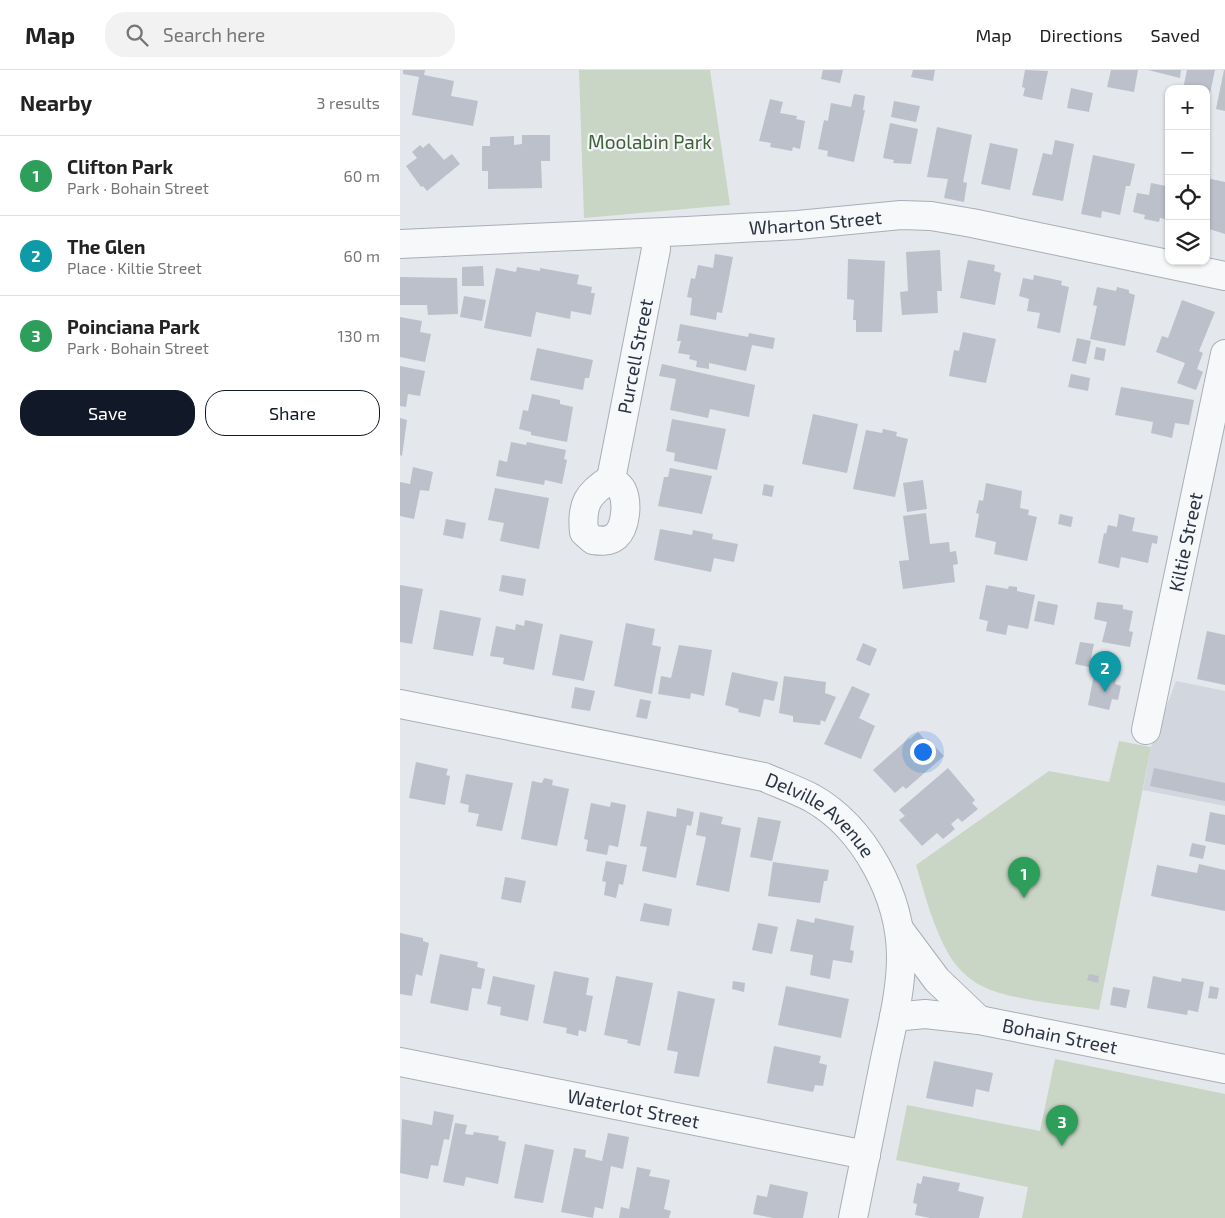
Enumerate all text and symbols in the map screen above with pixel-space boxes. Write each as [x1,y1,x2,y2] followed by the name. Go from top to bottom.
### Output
[105,12,455,57] search box
[25,20,75,49] text: Map
[123,21,151,49] icon: search
[163,23,265,46] text: Search here
[975,24,1012,46] text: Map
[1040,24,1123,46] text: Directions
[1151,24,1200,46] text: Saved
[1165,85,1210,265] map controls
[1165,85,1210,130] button: +
[20,90,92,115] text: Nearby
[317,93,380,112] text: 3 results
[588,130,712,153] park label: Moolabin Park
[1165,130,1210,175] button: −
[67,155,173,178] text: Clifton Park
[33,166,39,185] text: 1
[344,166,380,185] text: 60 m
[1165,175,1210,220] button: locate
[67,178,209,197] text: Park · Bohain Street
[748,205,883,239] street label: Wharton Street
[1165,220,1210,265] button: layers
[67,235,145,258] text: The Glen
[31,246,41,265] text: 2
[344,246,380,265] text: 60 m
[67,258,202,277] text: Place · Kiltie Street
[612,297,657,416] street label: Purcell Street
[67,315,200,338] text: Poinciana Park
[31,326,41,345] text: 3
[338,326,380,345] text: 130 m
[67,338,209,357] text: Park · Bohain Street
[20,390,195,436] button: Save
[205,390,380,436] button: Share
[1163,490,1207,594] street label: Kiltie Street
[1089,651,1121,692] pin: 2
[910,739,936,765] your location
[762,767,880,861] street label: Delville Avenue
[1008,857,1040,898] pin: 1
[1000,1013,1120,1058] street label: Bohain Street
[566,1084,701,1132] street label: Waterlot Street
[1046,1105,1078,1146] pin: 3

